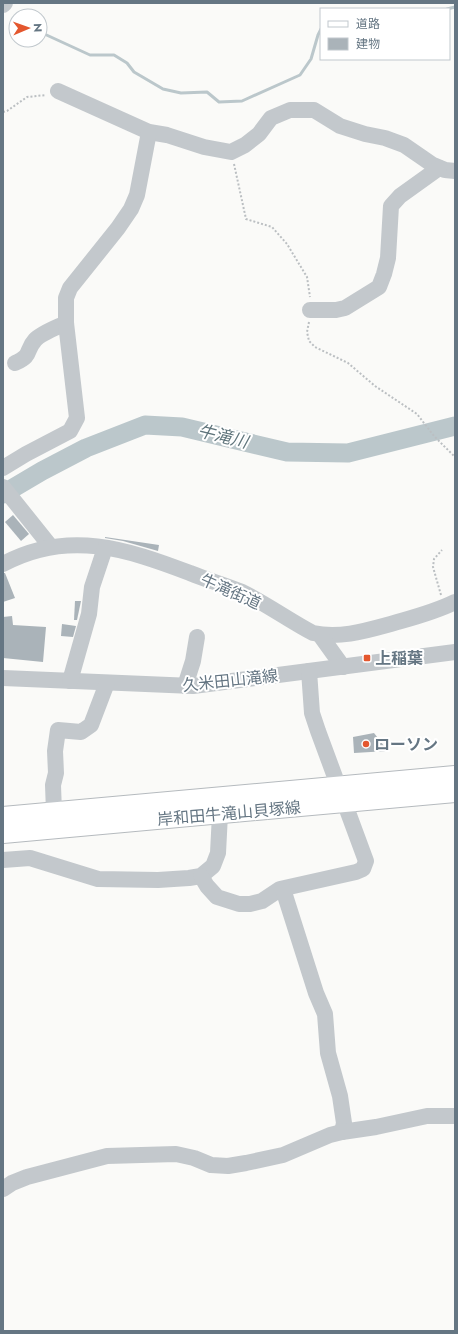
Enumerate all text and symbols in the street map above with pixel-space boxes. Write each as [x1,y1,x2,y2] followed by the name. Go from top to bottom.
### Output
[8,8,48,48] north arrow
[320,8,450,60] legend
[356,15,380,33] text: 道路
[30,23,46,32] text: N
[356,35,380,53] text: 建物
[195,418,253,454] water label: 牛滝川
[197,568,265,615] street label: 牛滝街道
[375,647,423,670] place label: 上稲葉
[362,653,372,663] marker: 上稲葉
[181,664,279,697] street label: 久米田山滝線
[374,733,438,756] place label: ローソン
[361,739,371,749] marker: ローソン
[156,796,302,831] street label: 岸和田牛滝山貝塚線

